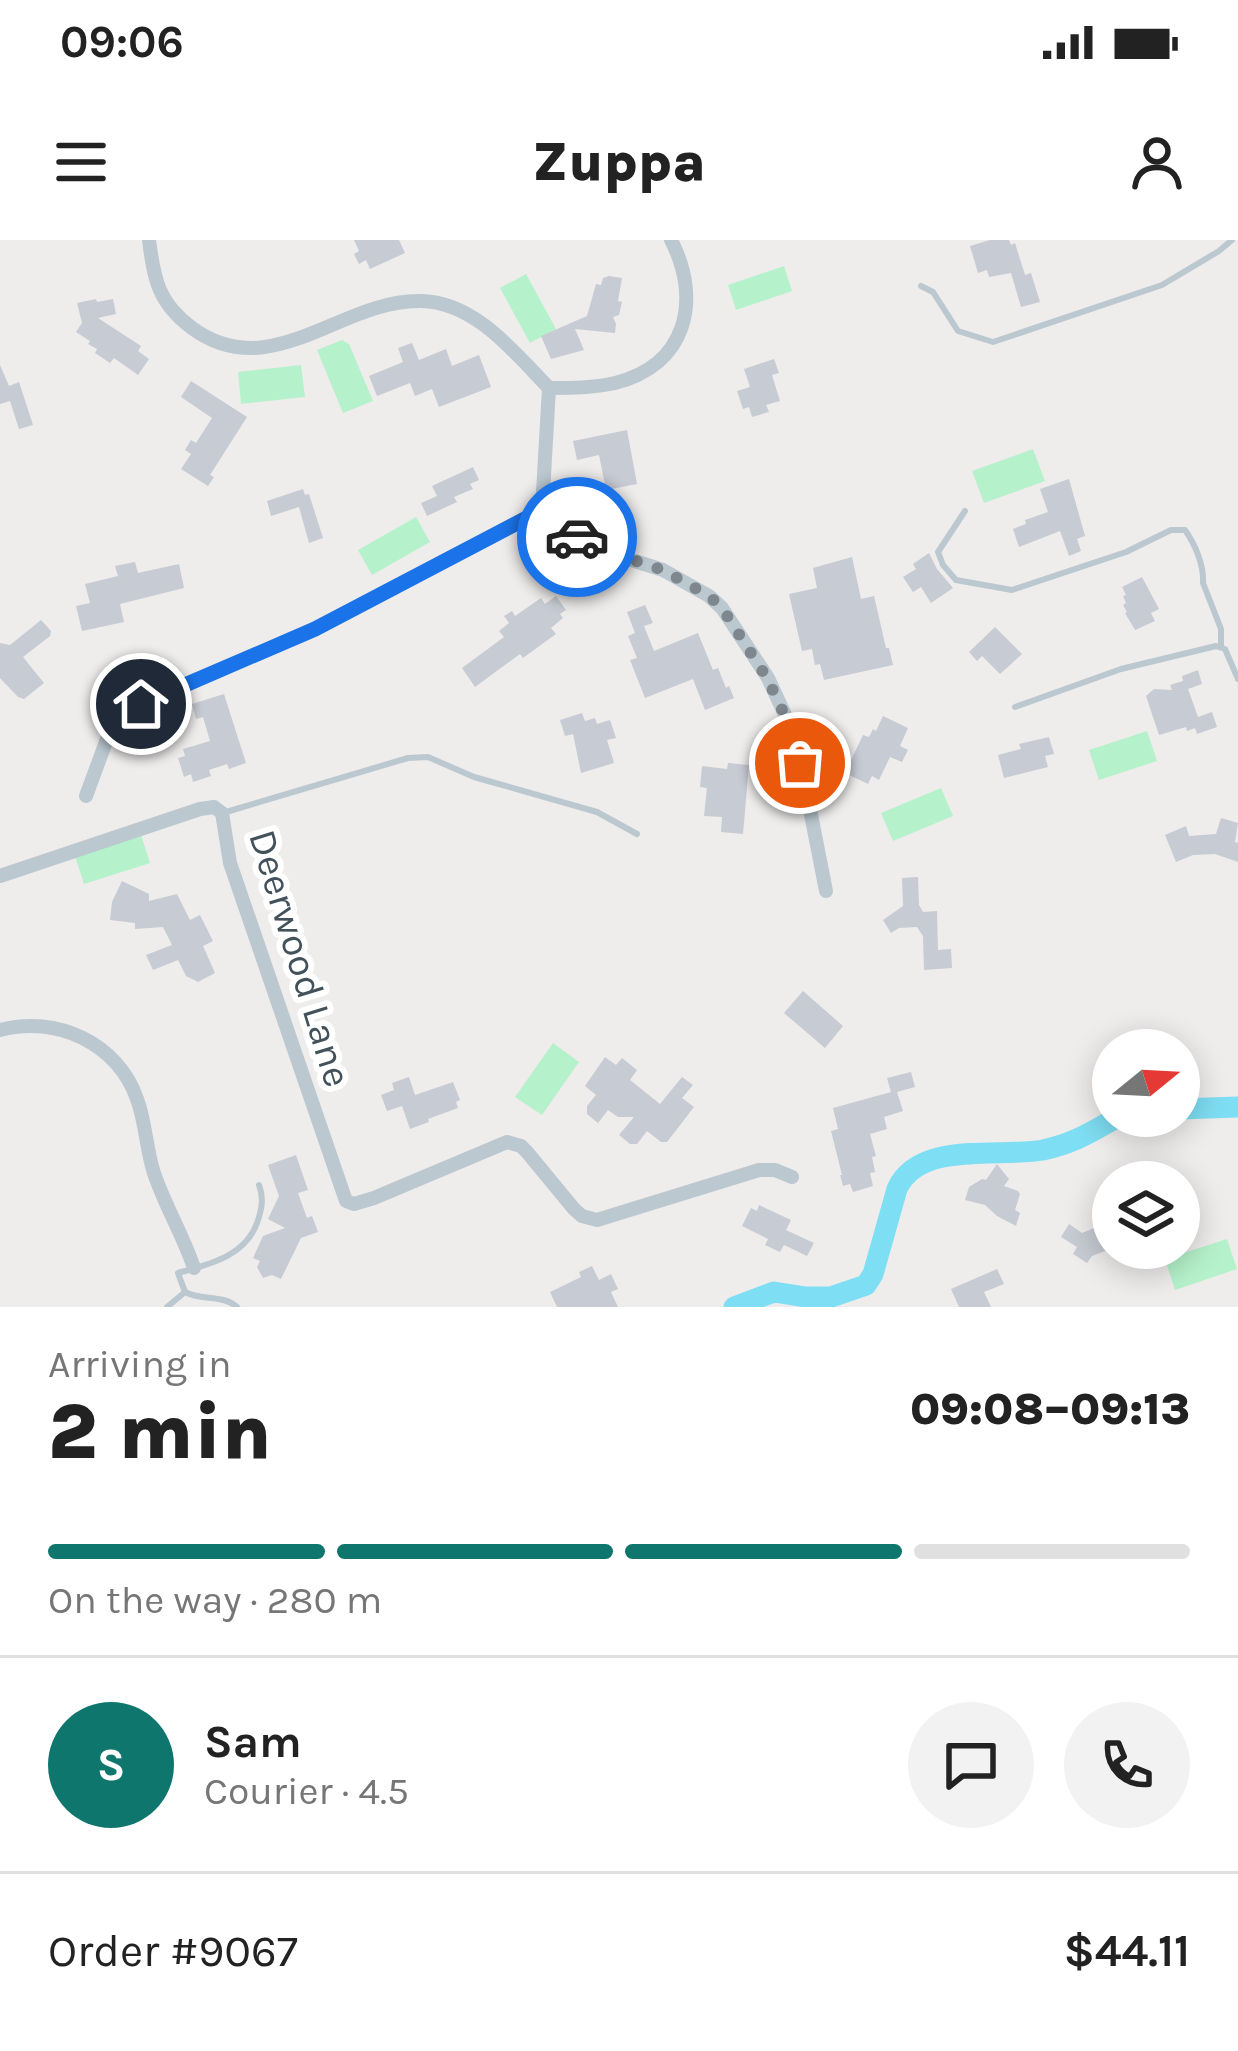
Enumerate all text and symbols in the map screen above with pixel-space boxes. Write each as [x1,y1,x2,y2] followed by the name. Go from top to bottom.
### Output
[60,16,184,68] text: 09:06
[48,129,114,195] icon: menu
[1124,129,1190,195] icon: person
[532,130,706,194] text: Zuppa
[517,477,637,597] courier
[544,504,610,570] icon: car
[90,653,192,755] pin
[108,671,174,737] icon: home
[749,712,851,814] pin
[767,730,833,796] icon: bag
[239,824,361,1092] street label: Deerwood Lane
[1092,1029,1200,1137] north arrow
[1092,1029,1200,1269] map controls
[1092,1161,1200,1269] button: layers
[48,1341,231,1387] text: Arriving in
[910,1383,1190,1435] text: 09:08–09:13
[48,1386,272,1478] text: 2 min
[48,1577,382,1623] text: On the way · 280 m
[908,1702,1034,1828] button: chat
[1064,1702,1190,1828] button: phone
[204,1716,302,1768] text: Sam
[97,1739,125,1791] text: S
[204,1768,409,1814] text: Courier · 4.5
[48,1925,298,1977] text: Order #9067
[1064,1925,1190,1977] text: $44.11

